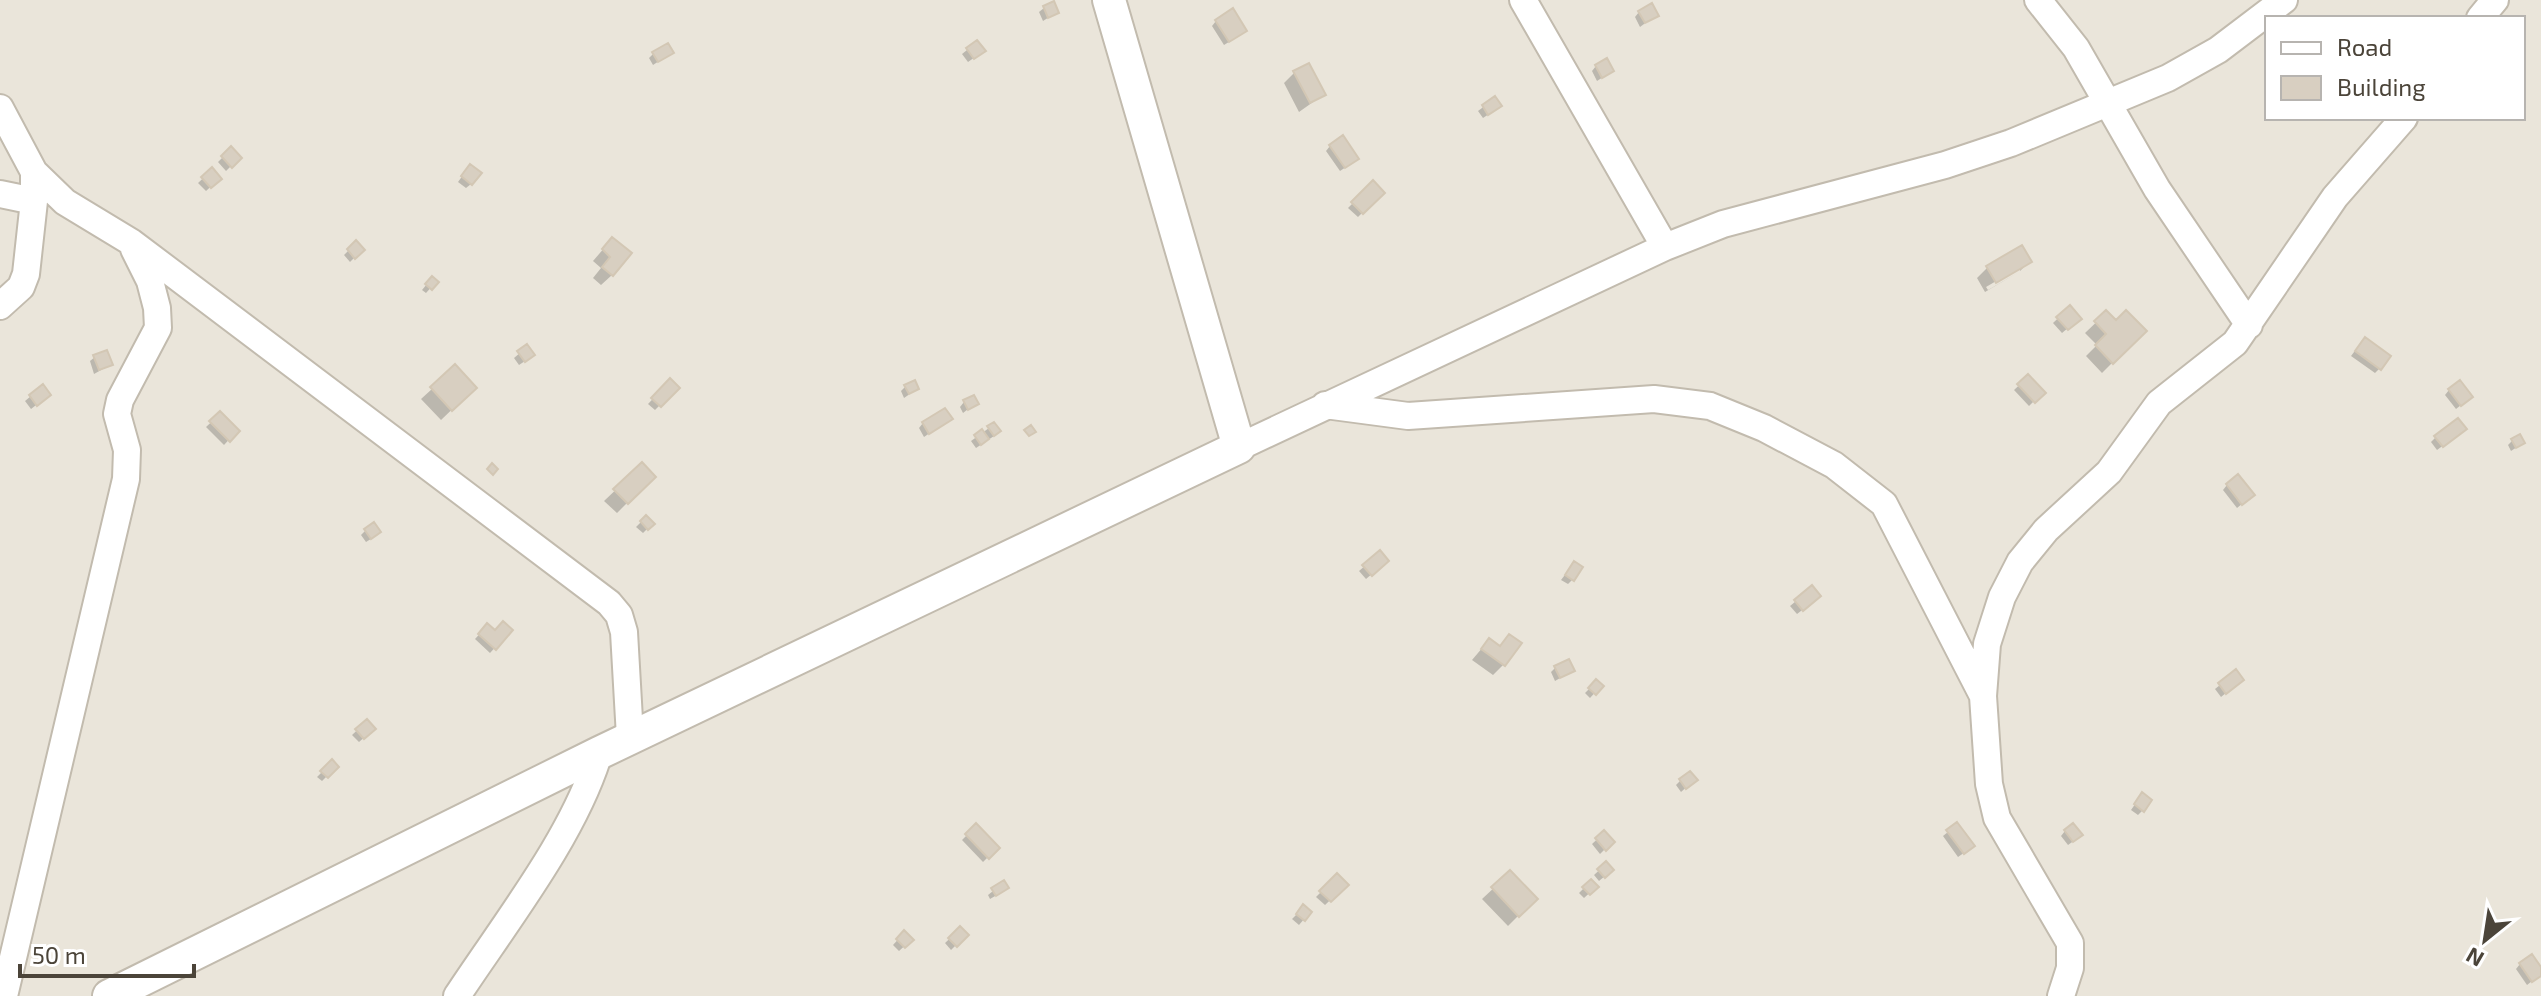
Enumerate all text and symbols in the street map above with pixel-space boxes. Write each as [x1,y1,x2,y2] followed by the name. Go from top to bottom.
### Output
[2265,16,2525,120] legend
[2337,32,2392,61] text: Road
[2337,72,2426,101] text: Building
[2445,900,2525,980] north arrow
[20,928,194,978] scale bar
[32,940,86,969] text: 50 m
[2461,943,2488,973] text: N

